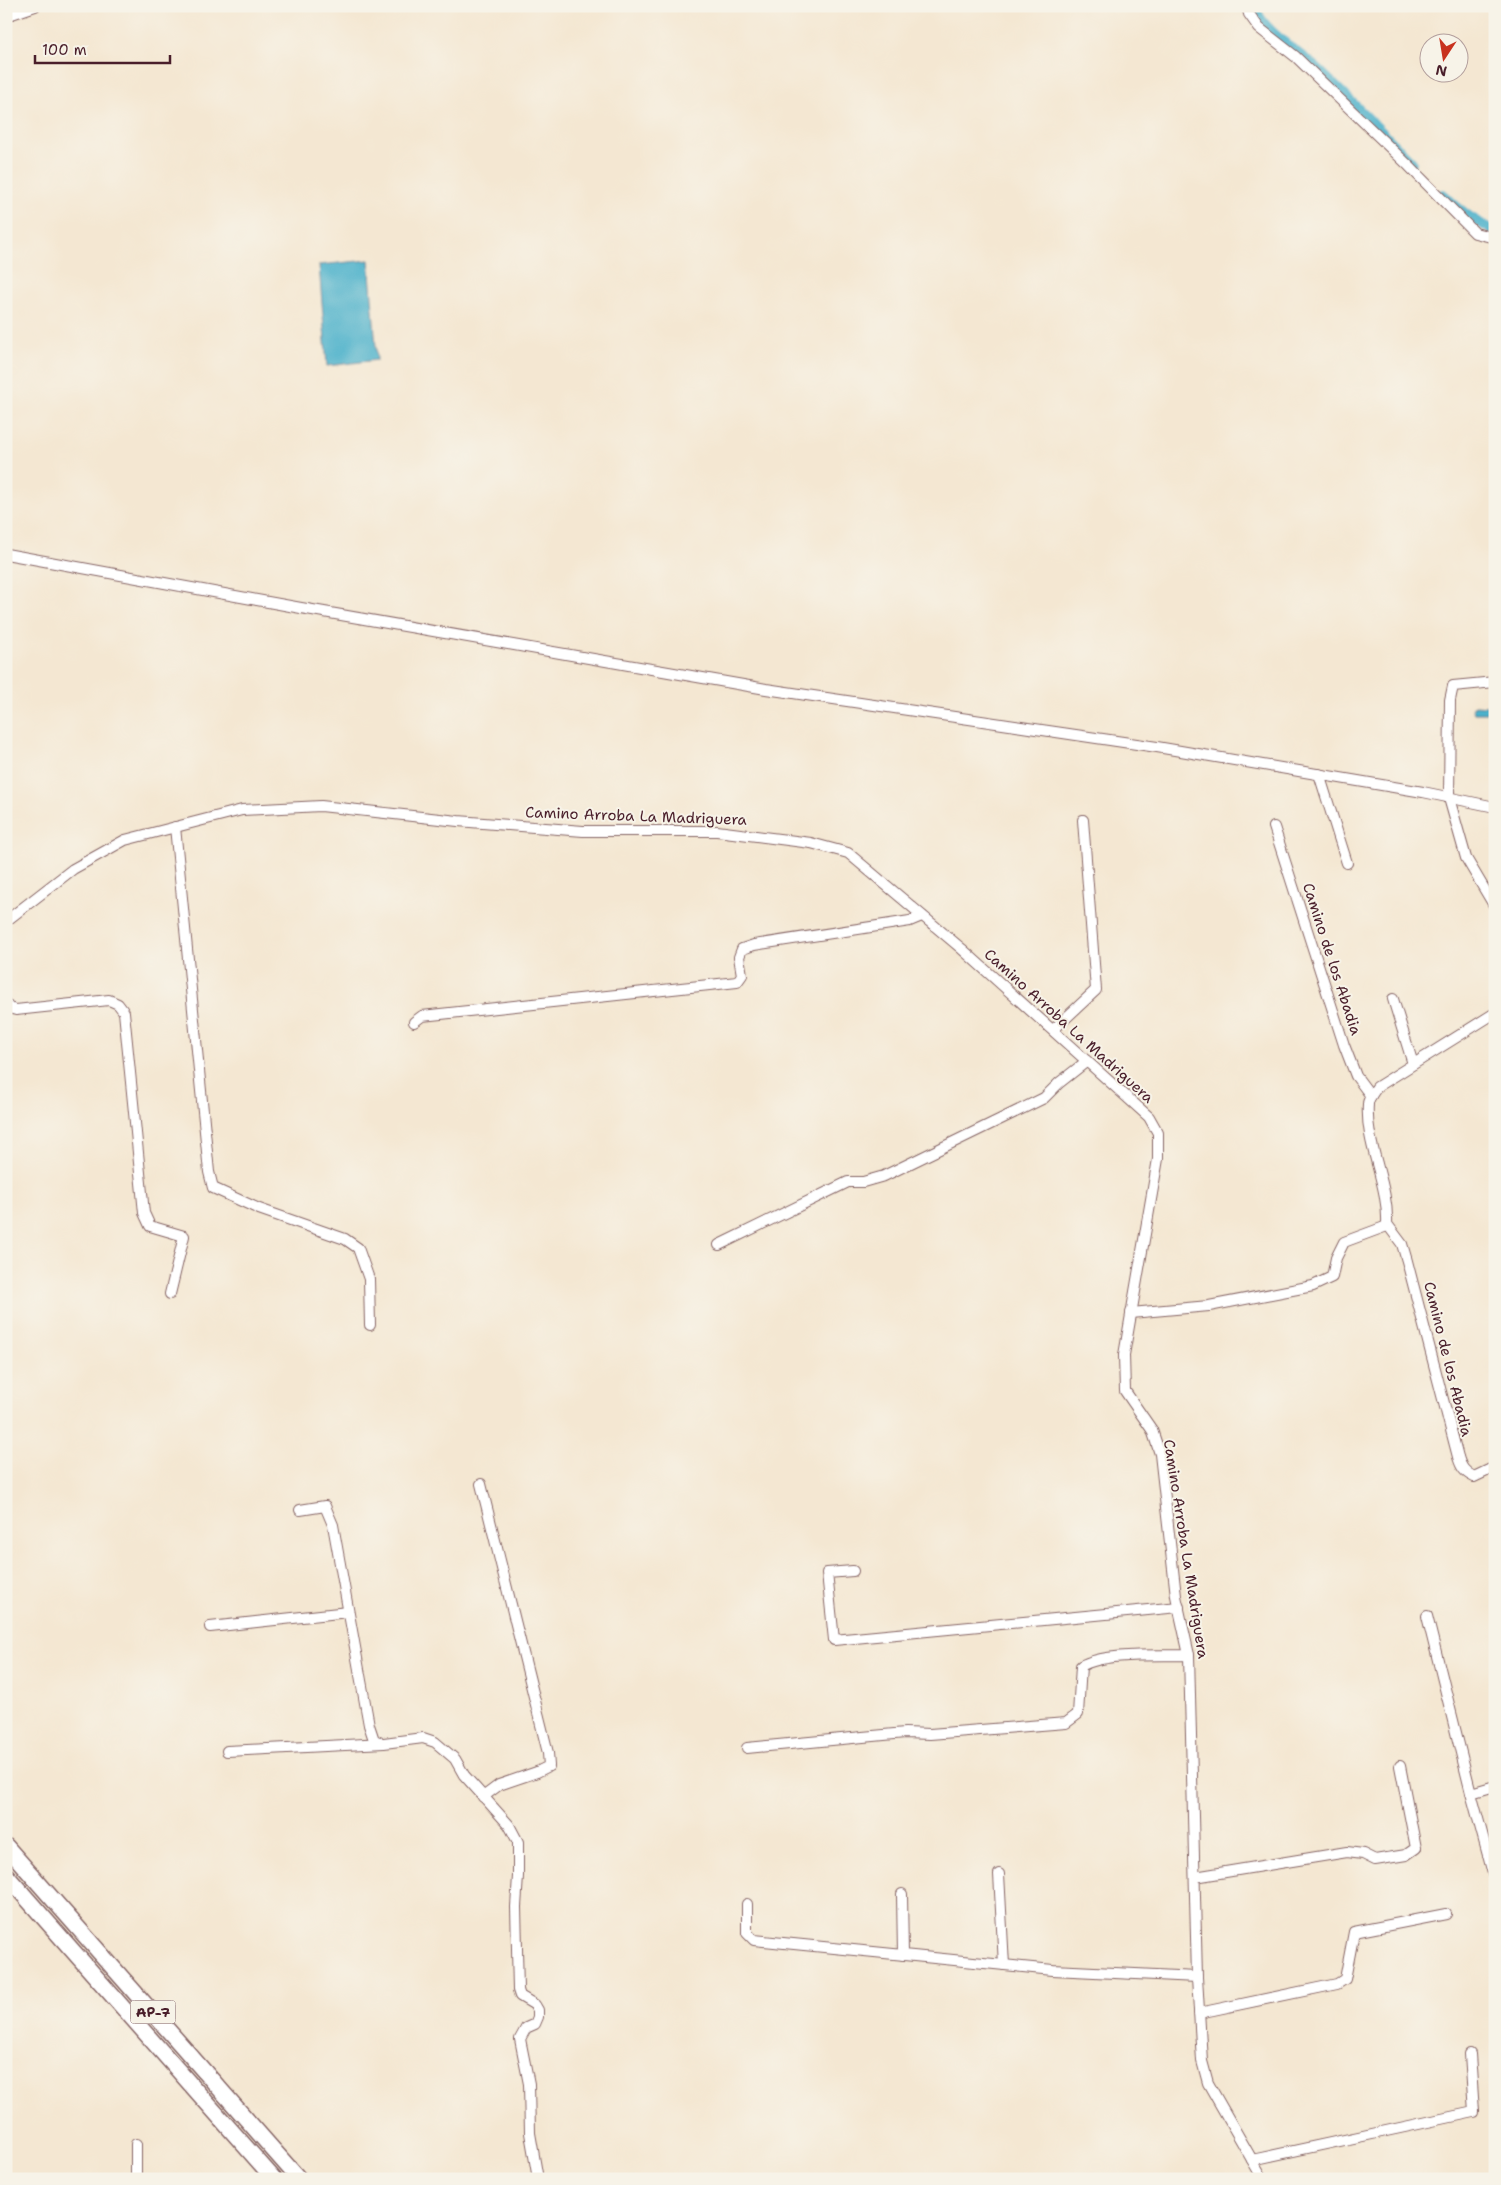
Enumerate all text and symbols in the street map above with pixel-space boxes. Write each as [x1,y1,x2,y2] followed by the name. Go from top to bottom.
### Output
[35,32,170,64] scale bar
[1418,32,1468,82] north arrow
[42,40,87,60] text: 100 m
[1434,61,1449,81] text: N
[525,802,748,830] street label: Camino Arroba La Madriguera
[1298,880,1366,1038] street label: Camino de los Abadia
[980,944,1159,1108] street label: Camino Arroba La Madriguera
[1419,1280,1477,1439] street label: Camino de los Abadia
[1159,1438,1213,1661] street label: Camino Arroba La Madriguera
[130,2000,176,2024] road number: AP-7

